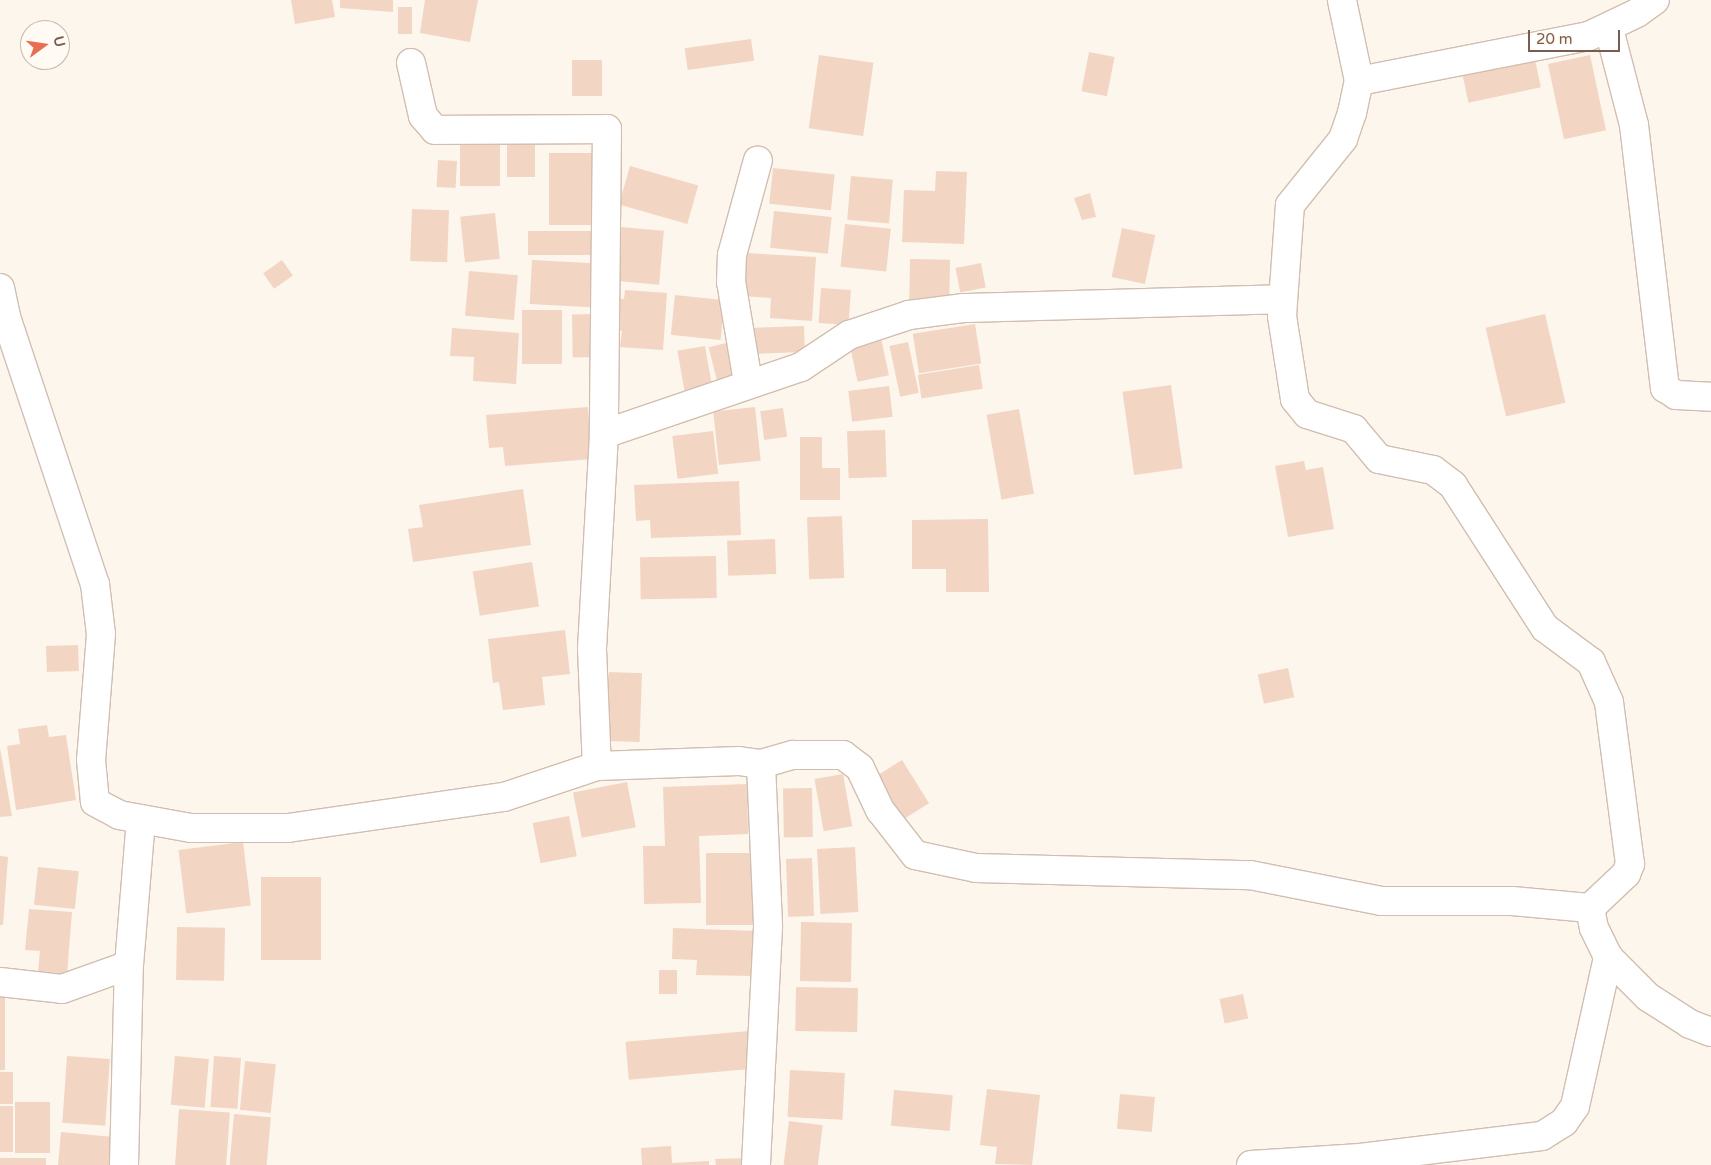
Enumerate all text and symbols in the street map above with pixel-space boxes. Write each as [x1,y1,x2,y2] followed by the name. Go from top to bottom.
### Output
[20,20,70,70] north arrow
[1531,20,1624,52] scale bar
[1536,30,1573,48] text: 20 m
[50,34,69,49] text: U

